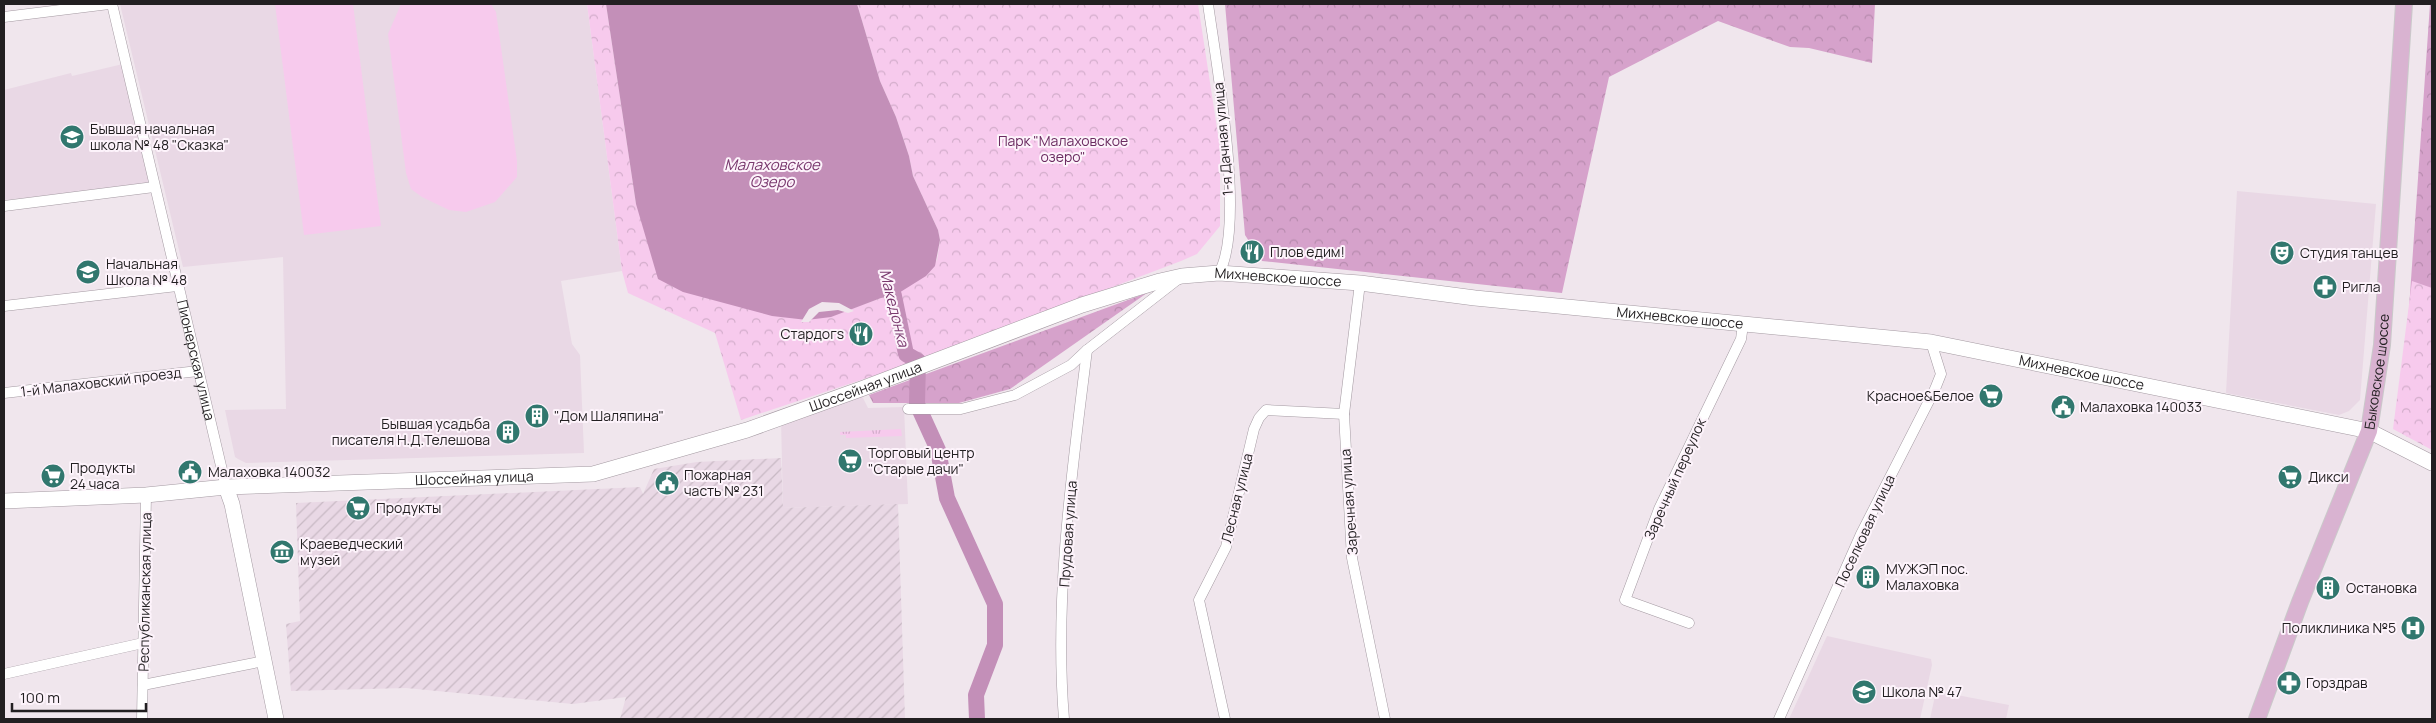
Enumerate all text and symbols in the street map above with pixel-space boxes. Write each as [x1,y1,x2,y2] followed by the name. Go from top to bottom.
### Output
[1208,82,1237,197] street label: 1-я Дачная улица
[90,119,229,154] place label: Бывшая начальная школа № 48 "Сказка"
[59,124,85,150] school or university icon: Бывшая начальная школа № 48 "Сказка"
[998,131,1128,166] park label: Парк "Малаховское озеро"
[724,154,821,192] water label: Малаховское Озеро
[1239,239,1265,265] restaurant icon: Плов едим!
[2269,240,2295,266] theatre icon: Студия танцев
[1270,242,1345,261] place label: Плов едим!
[2300,243,2399,262] place label: Студия танцев
[106,254,187,289] place label: Начальная Школа № 48
[75,259,101,285] school or university icon: Начальная Школа № 48
[1214,263,1342,291] street label: Михневское шоссе
[875,267,914,350] water label: Македонка
[2312,274,2338,300] pharmacy icon: Ригла
[2342,277,2381,296] place label: Ригла
[173,298,220,422] street label: Пионерская улица
[1616,302,1744,333] street label: Михневское шоссе
[2359,313,2393,431] street label: Быковское шоссе
[848,321,874,347] restaurant icon: Стардогs
[781,324,844,343] place label: Стардогs
[2018,350,2146,394] street label: Михневское шоссе
[806,357,924,416] street label: Шоссейная улица
[20,362,182,401] street label: 1-й Малаховский проезд
[1978,383,2004,409] supermarket icon: Красное&Белое
[1867,386,1974,405] place label: Красное&Белое
[2050,394,2076,420] public building icon: Малаховка 140033
[2080,397,2202,416] place label: Малаховка 140033
[524,403,550,429] building icon: "Дом Шаляпина"
[554,406,664,425] place label: "Дом Шаляпина"
[332,414,490,449] place label: Бывшая усадьба писателя Н.Д.Телешова
[1639,414,1710,543] street label: Заречный переулок
[495,419,521,445] building icon: Бывшая усадьба писателя Н.Д.Телешова
[868,443,975,478] place label: Торговый центр "Старые дачи"
[837,448,863,474] supermarket icon: Торговый центр "Старые дачи"
[1335,448,1362,556] street label: Заречная улица
[1216,451,1257,545] street label: Лесная улица
[70,458,135,493] place label: Продукты 24 часа
[177,459,203,485] public building icon: Малаховка 140032
[208,462,330,481] place label: Малаховка 140032
[40,463,66,489] supermarket icon: Продукты 24 часа
[2277,464,2303,490] supermarket icon: Дикси
[684,465,764,500] place label: Пожарная часть № 231
[415,466,534,489] street label: Шоссейная улица
[2308,467,2349,486] place label: Дикси
[654,470,680,496] public building icon: Пожарная часть № 231
[1830,471,1899,590] street label: Поселковая улица
[1054,480,1081,588] street label: Прудовая улица
[345,495,371,521] supermarket icon: Продукты
[376,498,441,517] place label: Продукты
[134,512,155,672] street label: Республиканская улица
[300,534,403,569] place label: Краеведческий музей
[269,539,295,565] museum icon: Краеведческий музей
[1886,559,1968,594] place label: МУЖЭП пос. Малаховка
[1855,564,1881,590] building icon: МУЖЭП пос. Малаховка
[2315,575,2341,601] building icon: Остановка
[2346,578,2417,597] place label: Остановка
[2400,615,2426,641] hospital icon: Поликлиника №5
[2282,618,2396,637] place label: Поликлиника №5
[2276,670,2302,696] pharmacy icon: Горздрав
[2306,673,2368,692] place label: Горздрав
[1851,679,1877,705] school or university icon: Школа № 47
[12,680,146,712] scale bar
[1882,682,1962,701] place label: Школа № 47
[20,687,60,708] text: 100 m

